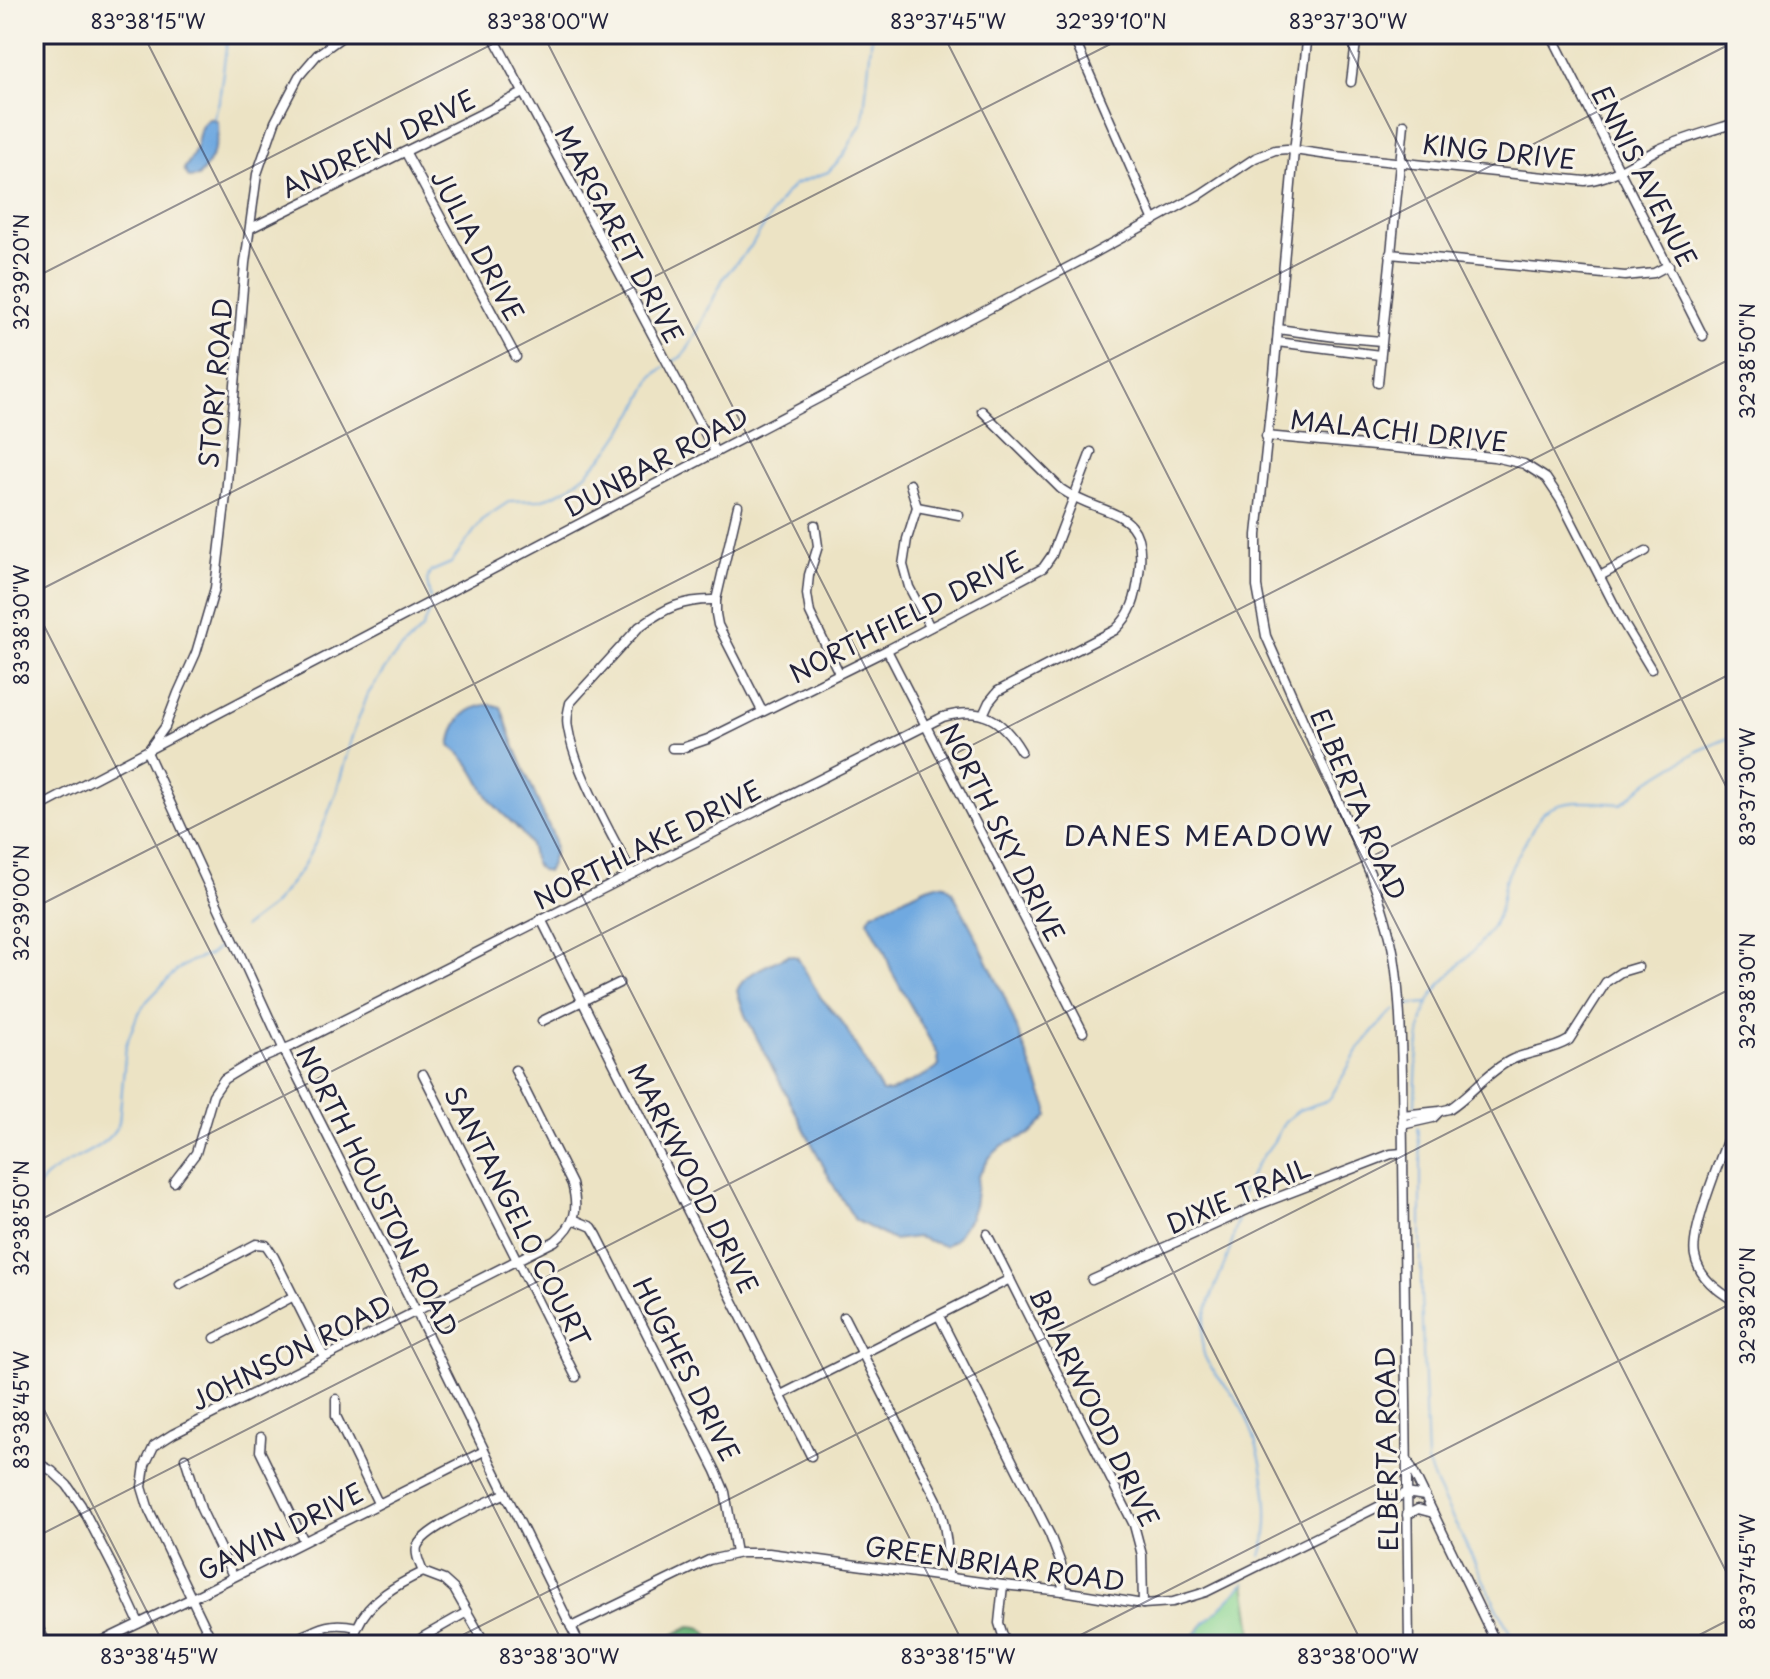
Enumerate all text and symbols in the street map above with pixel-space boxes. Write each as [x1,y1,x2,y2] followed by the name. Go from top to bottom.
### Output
[91,6,206,36] text: 83°38'15"W
[487,6,609,36] text: 83°38'00"W
[890,6,1006,36] text: 83°37'45"W
[1055,6,1167,36] text: 32°39'10"N
[1289,6,1408,36] text: 83°37'30"W
[274,79,482,207] street label: ANDREW DRIVE
[1583,79,1707,273] street label: ENNIS AVENUE
[546,118,694,350] street label: MARGARET DRIVE
[1420,124,1578,178] street label: KING DRIVE
[422,162,534,328] street label: JULIA DRIVE
[6,214,36,330] text: 32°39'20"N
[188,296,242,470] street label: STORY ROAD
[1732,303,1762,419] text: 32°38'50"N
[557,396,755,526] street label: DUNBAR ROAD
[1288,399,1510,461] street label: MALACHI DRIVE
[782,540,1030,692] street label: NORTHFIELD DRIVE
[6,564,36,685] text: 83°38'30"W
[1301,702,1417,906] street label: ELBERTA ROAD
[931,716,1075,948] street label: NORTH SKY DRIVE
[1732,727,1762,846] text: 83°37'30"W
[526,770,768,918] street label: NORTHLAKE DRIVE
[1064,813,1334,856] district label: DANES MEADOW
[6,844,36,962] text: 32°39'00"N
[1732,932,1762,1050] text: 32°38'30"N
[288,1039,468,1343] street label: NORTH HOUSTON ROAD
[619,1056,769,1300] street label: MARKWOOD DRIVE
[435,1079,601,1353] street label: SANTANGELO COURT
[1160,1147,1316,1243] street label: DIXIE TRAIL
[6,1160,36,1276] text: 32°38'50"N
[1732,1247,1762,1365] text: 32°38'20"N
[624,1270,750,1468] street label: HUGHES DRIVE
[1020,1281,1170,1533] street label: BRIARWOOD DRIVE
[184,1284,398,1420] street label: JOHNSON ROAD
[1365,1346,1407,1552] street label: ELBERTA ROAD
[6,1350,36,1469] text: 83°38'45"W
[190,1472,370,1590] street label: GAWIN DRIVE
[1732,1514,1762,1630] text: 83°37'45"W
[862,1525,1128,1601] street label: GREENBRIAR ROAD
[100,1641,219,1671] text: 83°38'45"W
[499,1641,620,1671] text: 83°38'30"W
[901,1641,1016,1671] text: 83°38'15"W
[1297,1641,1419,1671] text: 83°38'00"W

